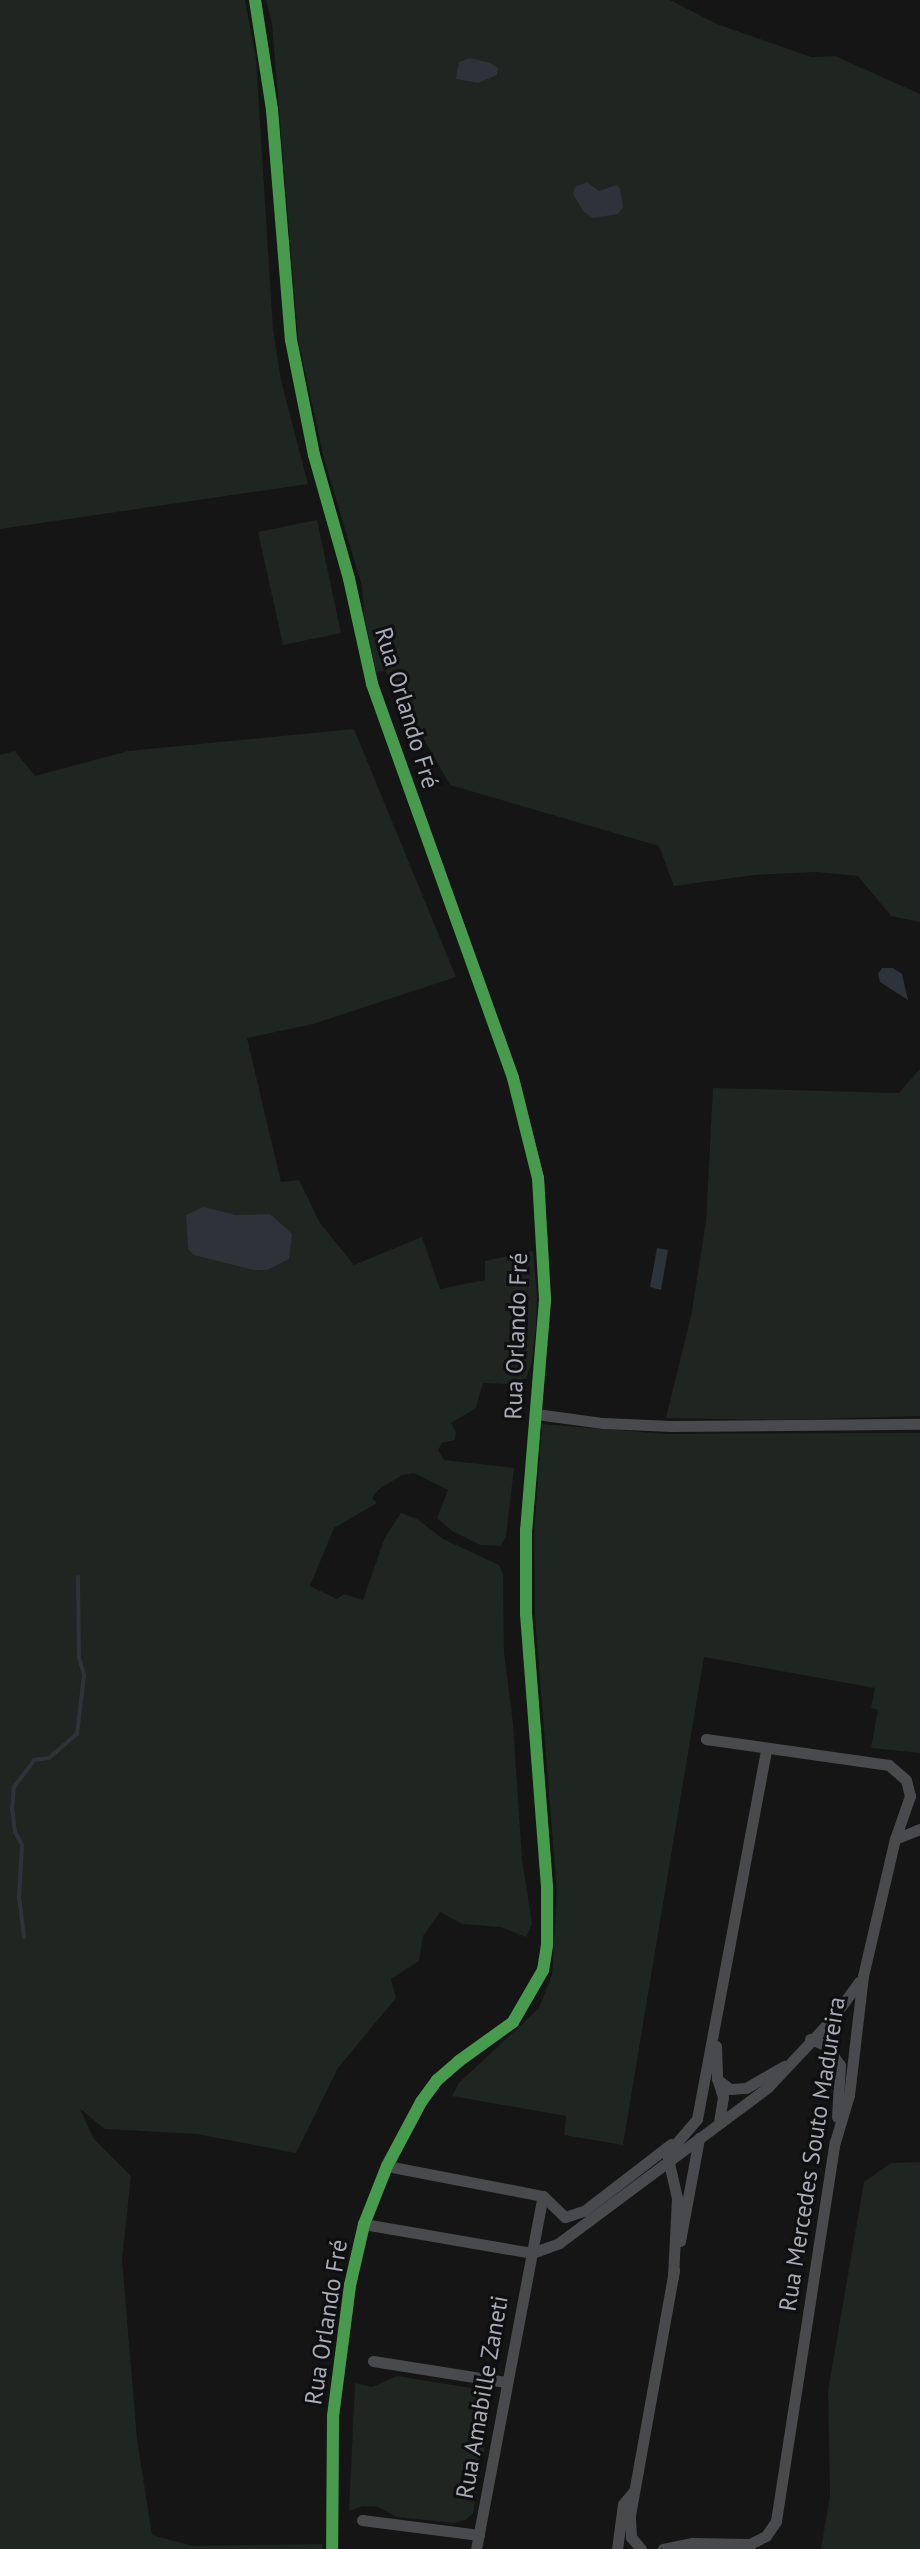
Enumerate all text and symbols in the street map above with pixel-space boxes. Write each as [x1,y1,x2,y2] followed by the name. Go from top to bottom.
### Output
[369,624,445,792] street label: Rua Orlando Fré
[499,1252,533,1420] street label: Rua Orlando Fré
[773,1995,851,2313] street label: Rua Mercedes Souto Madureira
[299,2237,353,2407] street label: Rua Orlando Fré
[450,2293,514,2501] street label: Rua Amabille Zaneti

